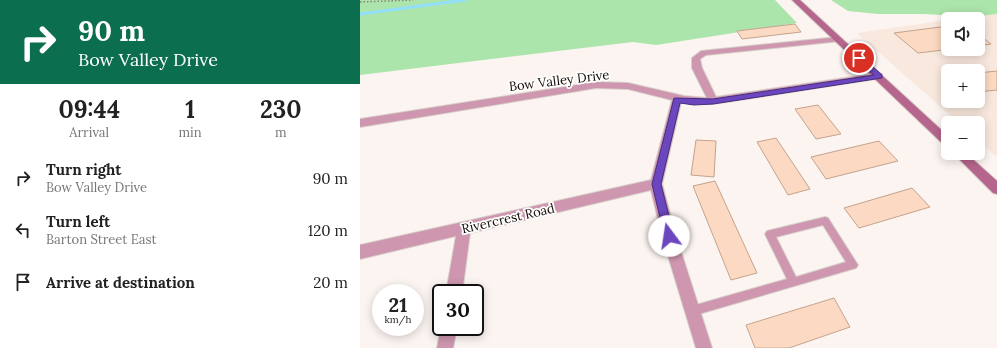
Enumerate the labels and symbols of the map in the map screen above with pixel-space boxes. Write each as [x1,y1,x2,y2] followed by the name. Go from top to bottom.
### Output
[842,41,876,75] pin
[508,66,610,95] street label: Bow Valley Drive
[460,199,557,237] street label: Rivercrest Road
[648,215,690,257] position arrow
[432,284,484,336] speed limit sign: 30

